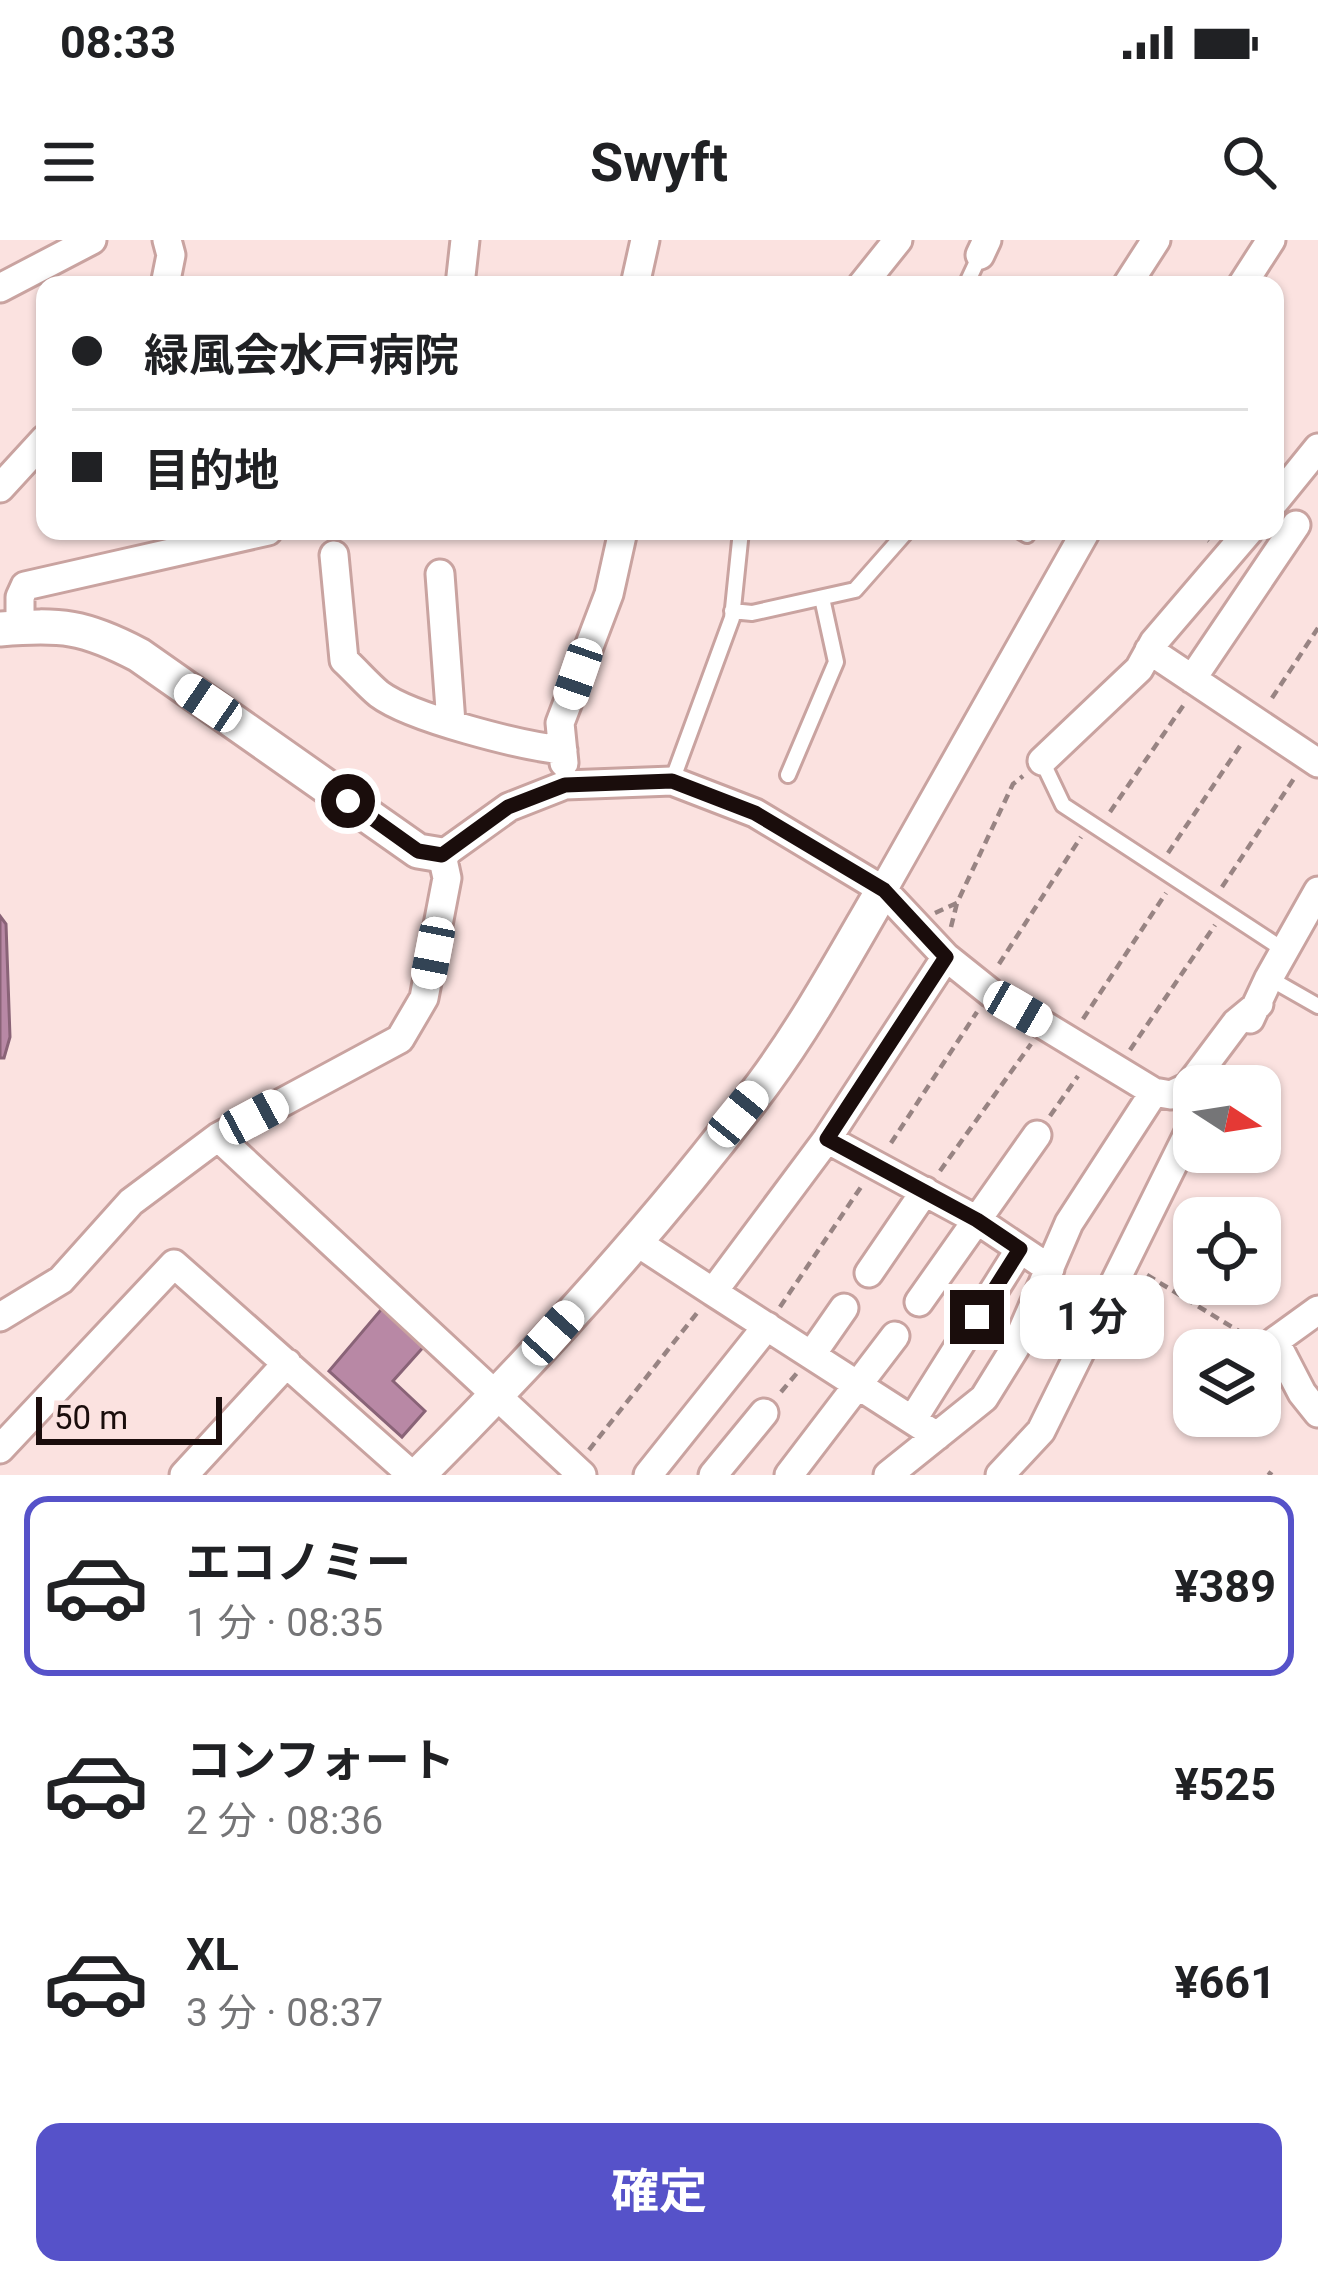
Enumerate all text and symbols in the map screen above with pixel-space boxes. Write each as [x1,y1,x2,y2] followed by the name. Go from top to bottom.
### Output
[60,16,176,69] text: 08:33
[36,129,102,195] icon: menu
[1216,129,1282,195] icon: search
[590,131,728,194] text: Swyft
[144,329,459,382] text: 緑風会水戸病院
[144,444,279,497] text: 目的地
[549,634,607,714] car
[168,668,248,738] car
[321,774,375,828] route start
[408,914,458,992] car
[978,975,1058,1043] car
[1173,1065,1281,1173] north arrow
[1173,1065,1281,1437] map controls
[701,1075,775,1153] car
[214,1084,294,1150] car
[1173,1197,1281,1305] button: locate
[1019,1275,1163,1359] callout: 1 分
[950,1290,1004,1344] route end
[516,1294,590,1372] car
[1056,1294,1128,1340] text: 1 分
[1173,1329,1281,1437] button: layers
[36,1391,222,1444] scale bar
[54,1398,128,1437] text: 50 m
[42,1532,150,1640] icon: car
[186,1536,411,1589] text: エコノミー
[1174,1560,1276,1613] text: ¥389
[186,1600,383,1646] text: 1 分 · 08:35
[42,1730,150,1838] icon: car
[186,1734,455,1787] text: コンフォート
[1174,1758,1276,1811] text: ¥525
[186,1798,383,1844] text: 2 分 · 08:36
[42,1928,150,2036] icon: car
[186,1928,239,1981] text: XL
[1174,1956,1276,2009] text: ¥661
[186,1990,383,2036] text: 3 分 · 08:37
[36,2123,1282,2261] button: 確定

